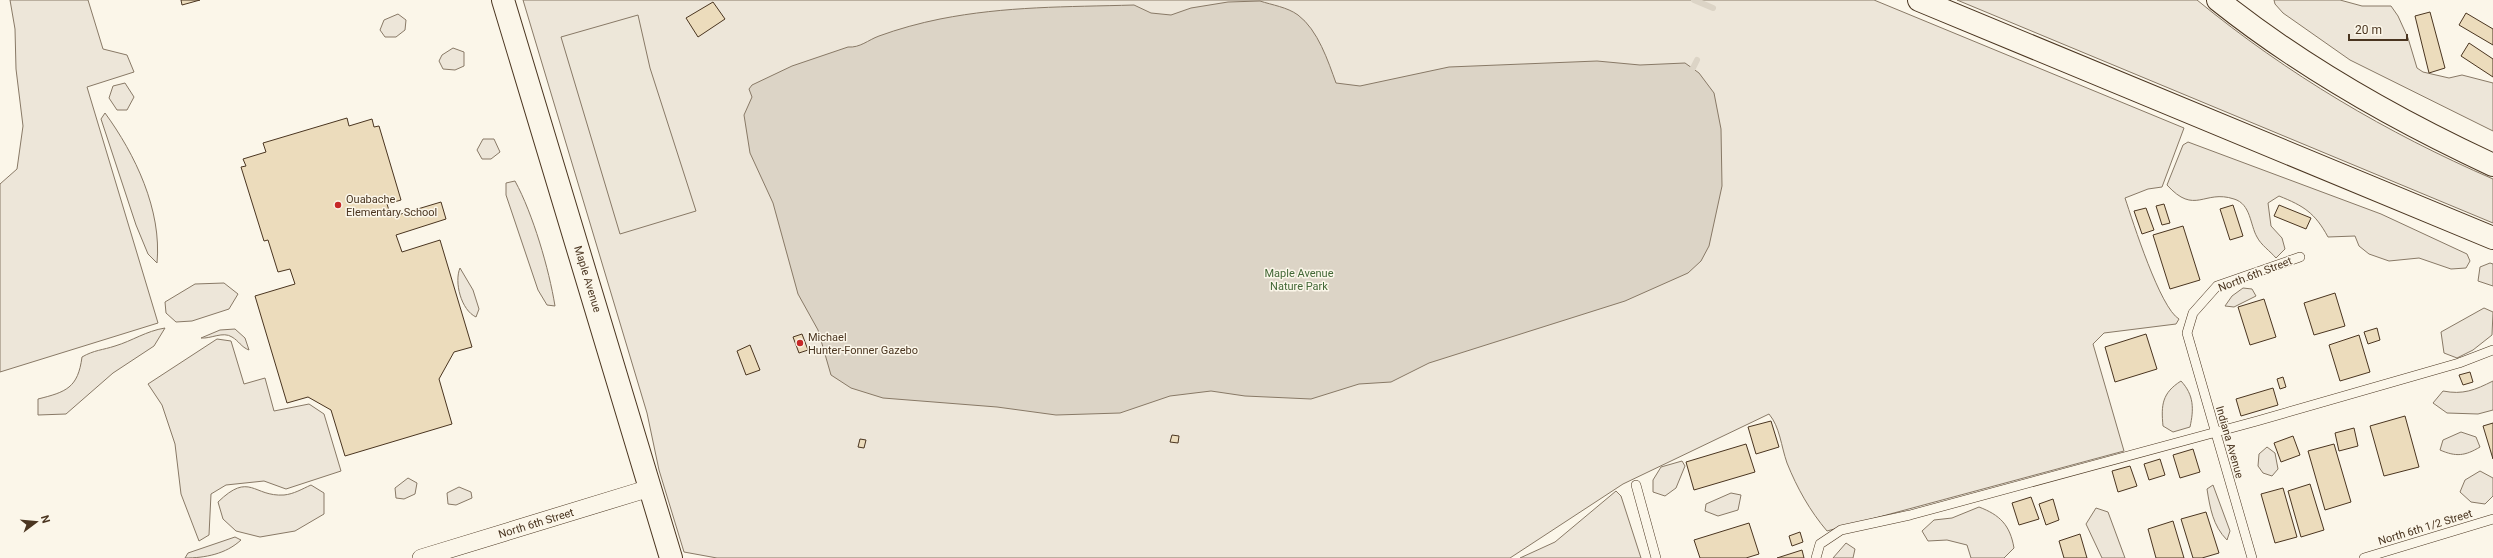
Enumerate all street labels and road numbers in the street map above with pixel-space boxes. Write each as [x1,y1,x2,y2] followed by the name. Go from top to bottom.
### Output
[571,244,604,314] street label: Maple Avenue
[2216,254,2294,295] street label: North 6th Street
[2213,404,2246,480] street label: Indiana Avenue
[497,506,576,541] street label: North 6th Street
[2377,507,2474,548] street label: North 6th 1/2 Street

